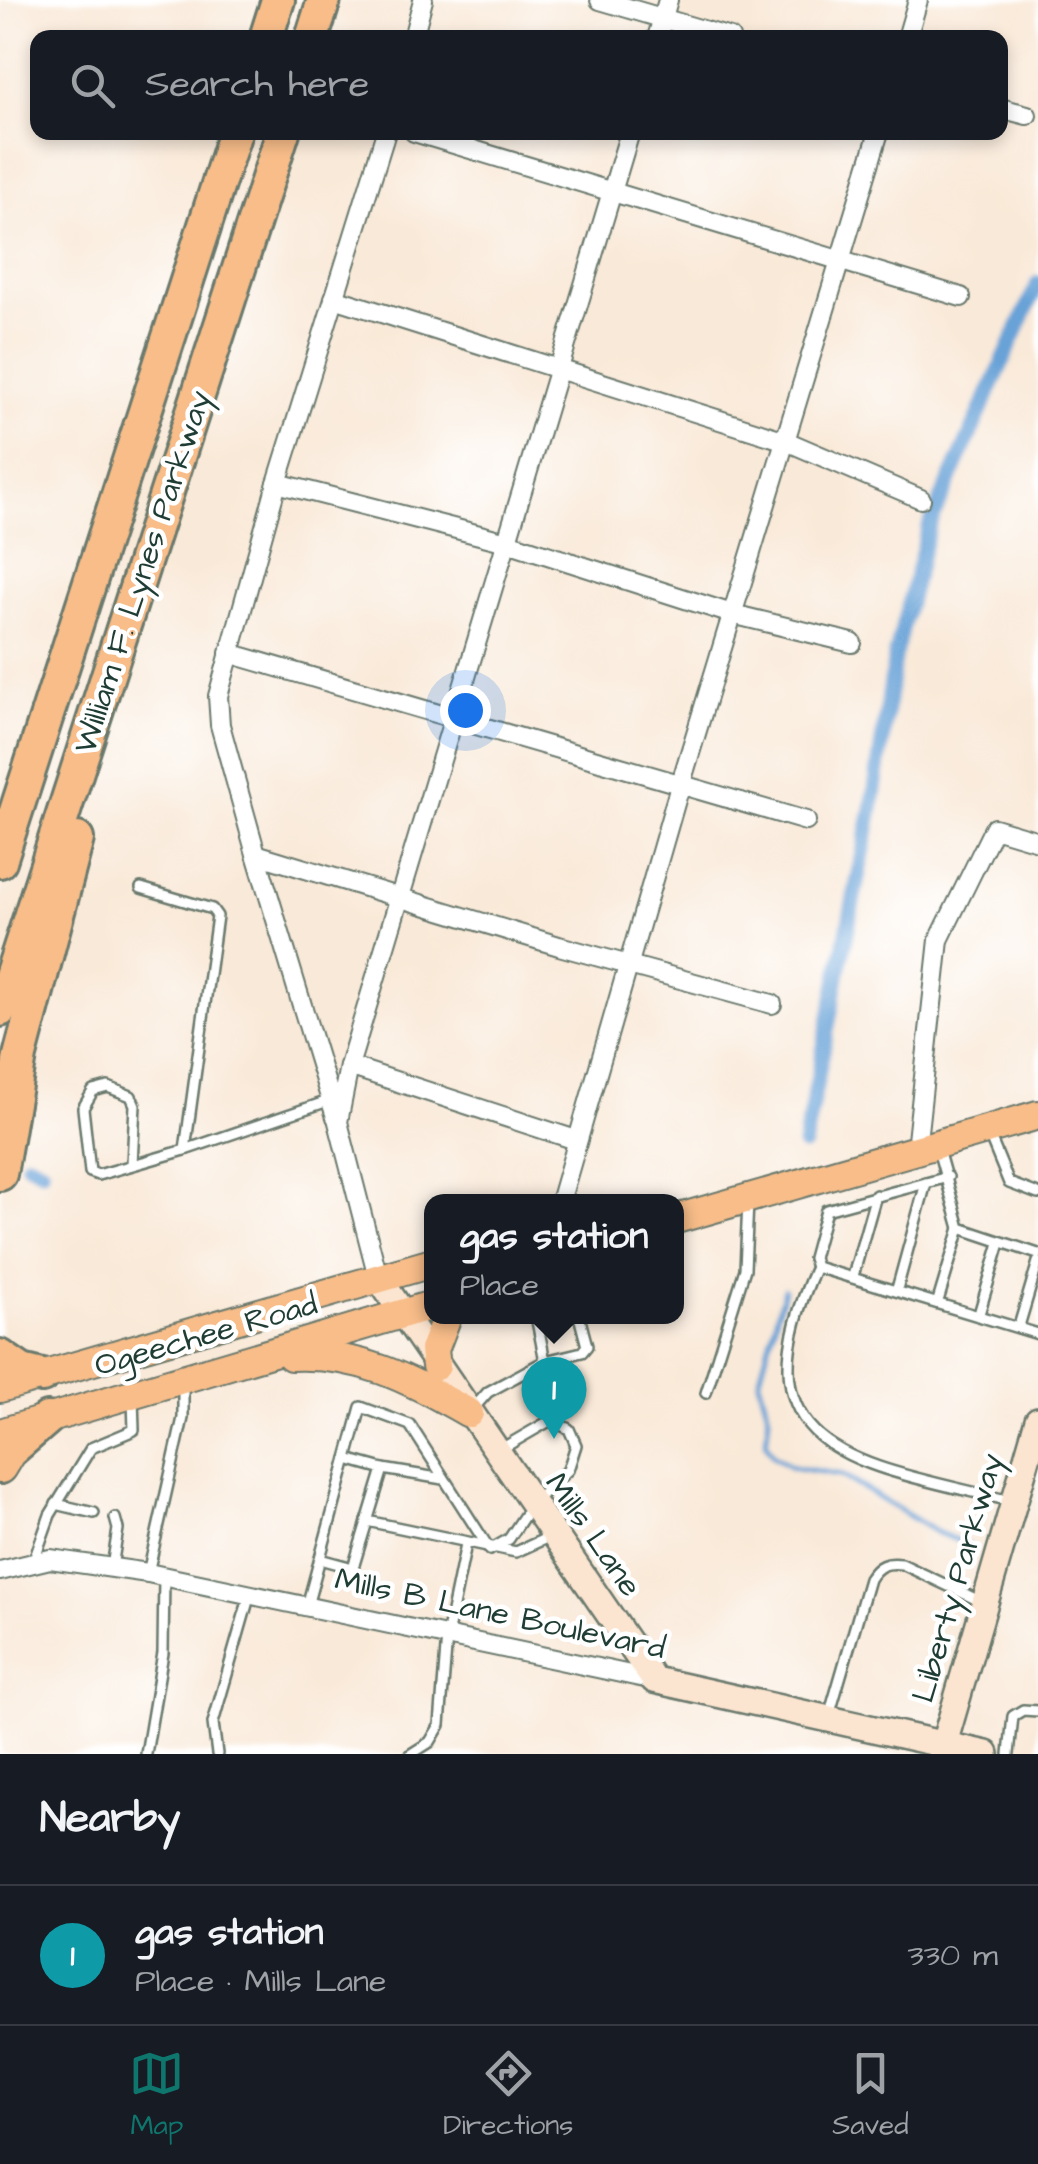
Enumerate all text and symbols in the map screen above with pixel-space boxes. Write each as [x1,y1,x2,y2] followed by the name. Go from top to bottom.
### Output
[30,30,1008,140] search box
[65,58,120,113] icon: search
[145,59,369,111] text: Search here
[63,385,223,759] street label: William F. Lynes Parkway
[440,685,491,736] your location
[424,1194,684,1324] popup
[460,1211,648,1263] text: gas station
[460,1263,539,1308] text: Place
[89,1282,323,1388] street label: Ogeechee Road
[522,1356,586,1439] pin: 1
[901,1448,1015,1708] street label: Liberty Parkway
[534,1464,652,1606] street label: Mills Lane
[331,1557,669,1671] street label: Mills B Lane Boulevard
[40,1790,180,1848] text: Nearby
[135,1907,323,1959] text: gas station
[70,1933,75,1978] text: 1
[908,1933,998,1978] text: 330 m
[135,1959,386,2004] text: Place · Mills Lane
[129,2046,184,2145] tab: Map
[443,2046,573,2145] tab: Directions
[832,2046,909,2145] tab: Saved

